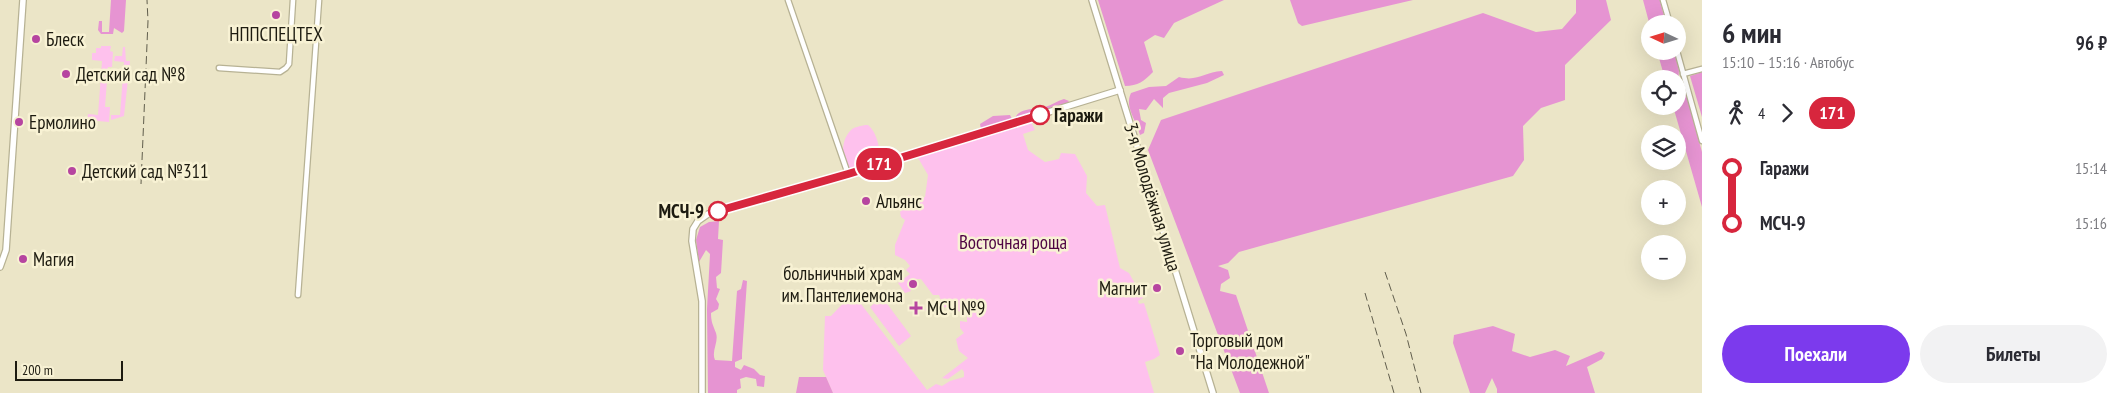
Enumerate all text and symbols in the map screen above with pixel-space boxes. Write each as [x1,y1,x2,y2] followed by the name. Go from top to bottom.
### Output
[270,9,282,21] marker: НППСПЕЦТЕХ
[1722,14,1782,51] text: 6 мин
[1641,15,1686,60] north arrow
[1641,15,1686,280] map controls
[229,22,323,46] place label: НППСПЕЦТЕХ
[46,27,85,51] place label: Блеск
[2076,31,2107,55] text: 96 ₽
[30,33,42,45] marker: Блеск
[1722,52,1854,72] text: 15:10 – 15:16 · Автобус
[76,62,185,86] place label: Детский сад №8
[60,68,72,80] marker: Детский сад №8
[1641,70,1686,115] button: locate
[1722,99,1750,127] icon: walk
[1773,99,1801,127] icon: forward
[1819,101,1845,124] text: 171
[1054,103,1103,127] place label: Гаражи
[1758,103,1765,123] text: 4
[1030,105,1050,125] marker: Гаражи
[29,110,96,134] place label: Ермолино
[13,116,25,128] marker: Ермолино
[1119,120,1187,274] street label: 3-я Молодёжная улица
[1641,125,1686,170] button: layers
[850,148,908,180] line badge: 171
[866,152,892,175] text: 171
[1760,156,1809,180] text: Гаражи
[2075,158,2107,178] text: 15:14
[82,159,209,183] place label: Детский сад №311
[66,165,78,177] marker: Детский сад №311
[1641,180,1686,225] button: +
[876,189,922,213] place label: Альянс
[860,195,872,207] marker: Альянс
[659,199,704,223] place label: МСЧ-9
[708,201,728,221] marker: МСЧ-9
[1760,211,1806,235] text: МСЧ-9
[2075,213,2107,233] text: 15:16
[959,230,1067,254] park label: Восточная роща
[1641,235,1686,280] button: −
[33,247,74,271] place label: Магия
[17,253,29,265] marker: Магия
[781,261,903,307] place label: больничный храм им. Пантелиемона
[1099,276,1148,300] place label: Магнит
[907,278,919,290] marker: больничный храм им. Пантелиемона
[1151,282,1163,294] marker: Магнит
[927,296,985,320] place label: МСЧ №9
[909,301,923,315] marker: МСЧ №9
[1722,325,1910,383] button: Поехали
[1920,325,2107,383] button: Билеты
[1190,328,1310,374] place label: Торговый дом "На Молодежной"
[1174,345,1186,357] marker: Торговый дом "На Молодежной"
[15,358,122,381] scale bar
[22,361,53,379] text: 200 m

